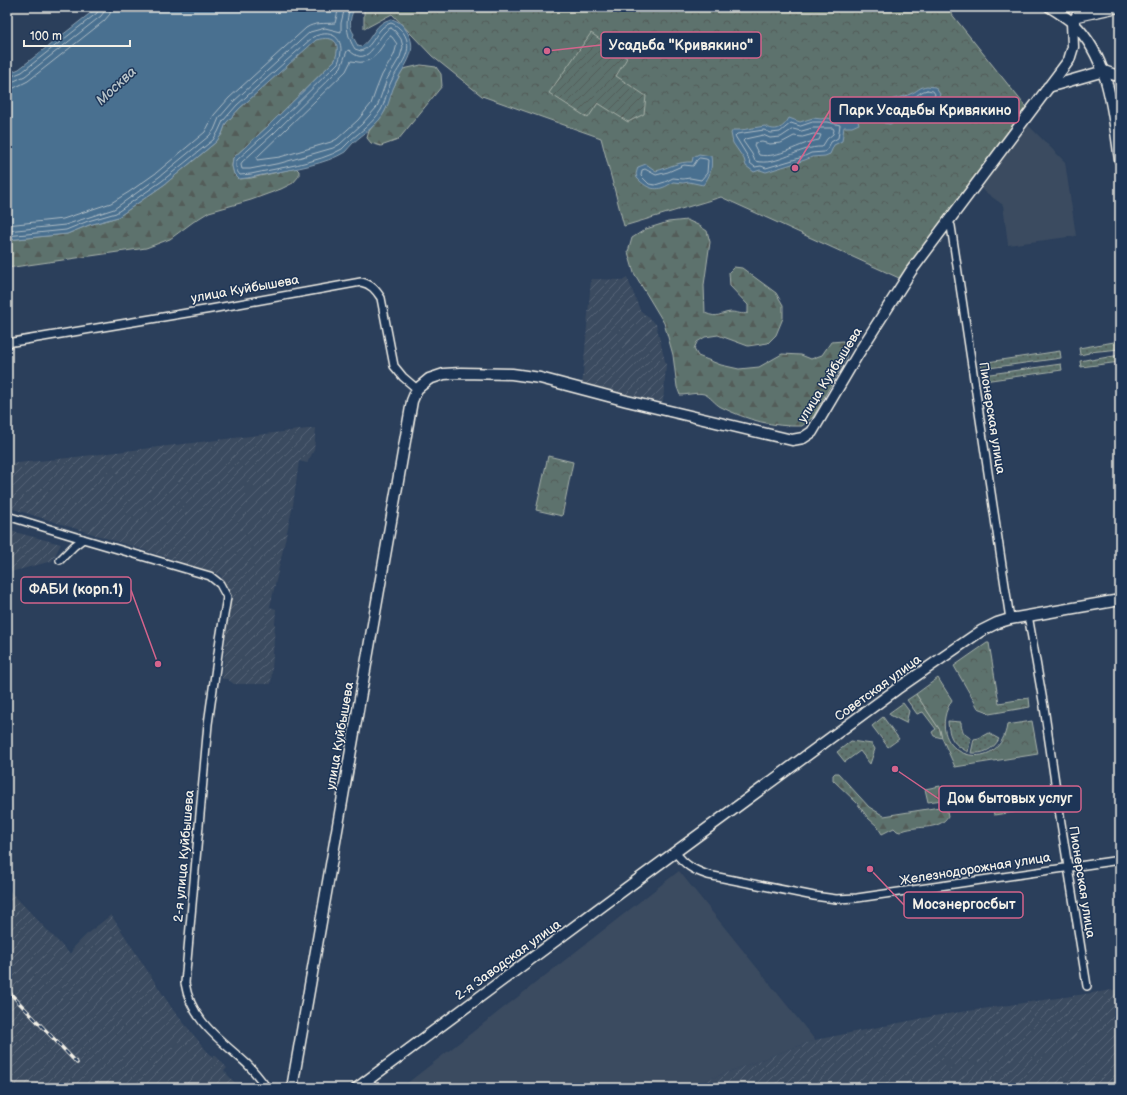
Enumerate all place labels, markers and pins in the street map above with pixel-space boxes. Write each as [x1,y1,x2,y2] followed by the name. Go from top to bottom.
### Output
[601,32,761,58] callout: Усадьба "Кривякино"
[830,97,1019,123] callout: Парк Усадьбы Кривякино
[21,577,131,603] callout: ФАБИ (корп.1)
[939,786,1081,812] callout: Дом бытовых услуг
[904,892,1023,918] callout: Мосэнергосбыт

